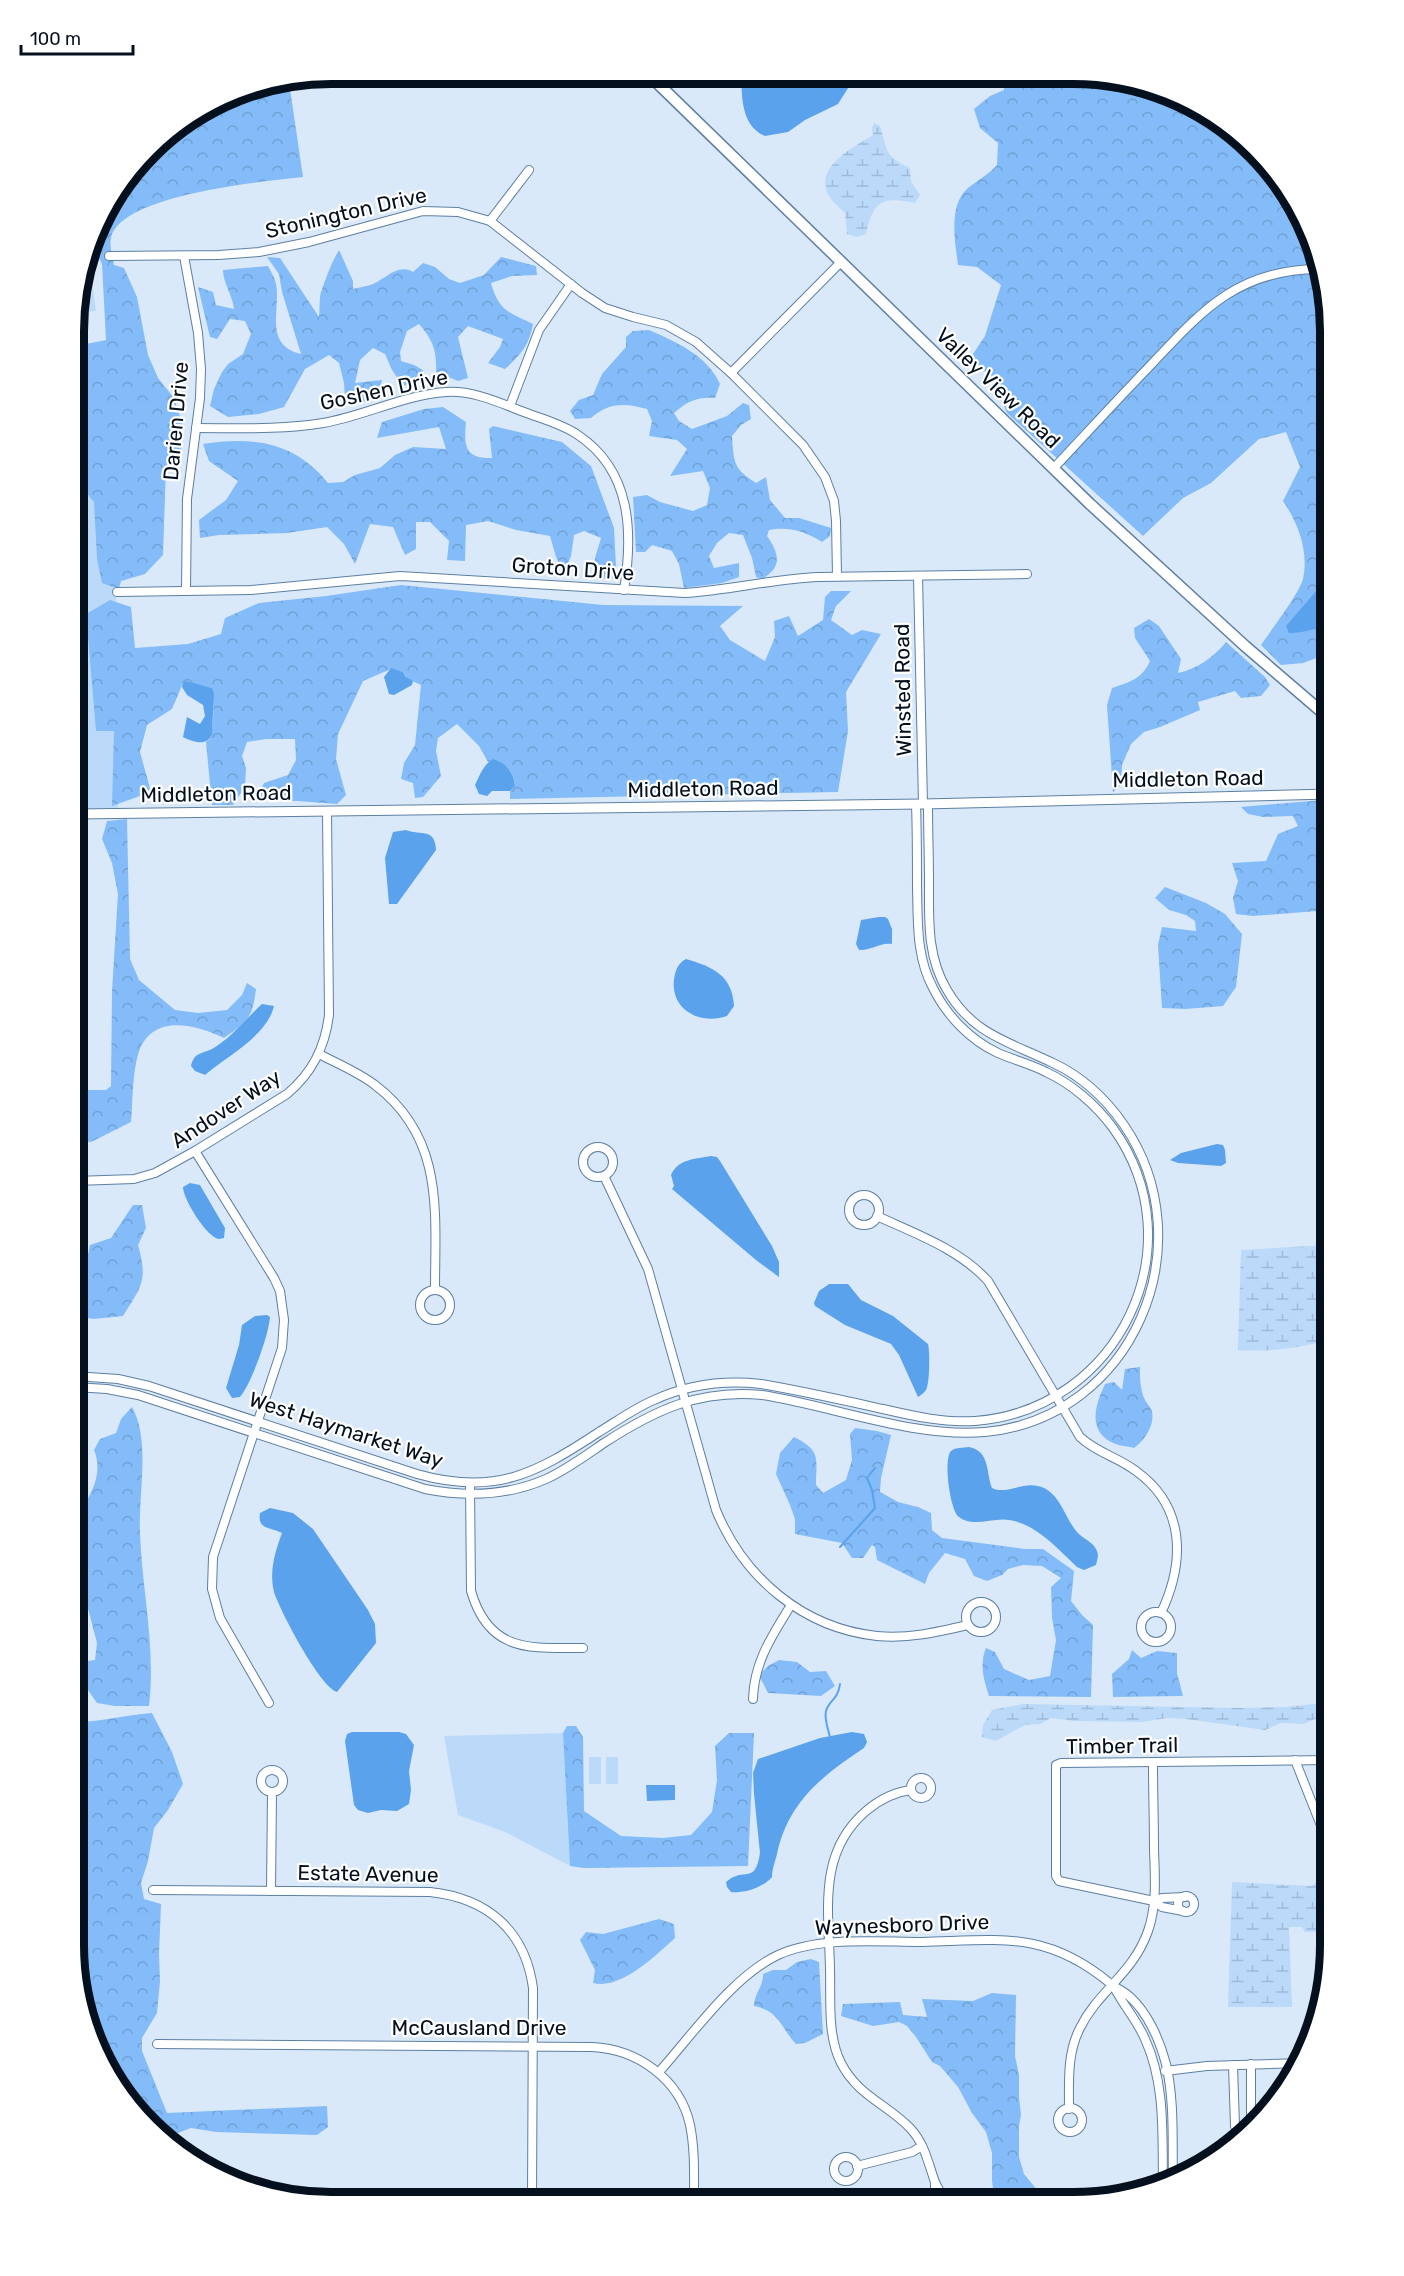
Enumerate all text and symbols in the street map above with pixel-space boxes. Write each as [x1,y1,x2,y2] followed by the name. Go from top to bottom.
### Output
[21,18,134,56] scale bar
[30,28,81,50] text: 100 m
[263,182,429,243] street label: Stonington Drive
[931,322,1066,453] street label: Valley View Road
[158,360,193,481] street label: Darien Drive
[318,364,450,415] street label: Goshen Drive
[511,552,635,585] street label: Groton Drive
[889,623,916,757] street label: Winsted Road
[1112,765,1264,792] street label: Middleton Road
[627,775,779,802] street label: Middleton Road
[140,780,292,807] street label: Middleton Road
[166,1064,286,1153] street label: Andover Way
[246,1386,447,1473] street label: West Haymarket Way
[1066,1732,1178,1759] street label: Timber Trail
[297,1860,439,1887] street label: Estate Avenue
[814,1909,990,1940] street label: Waynesboro Drive
[392,2015,566,2040] street label: McCausland Drive

